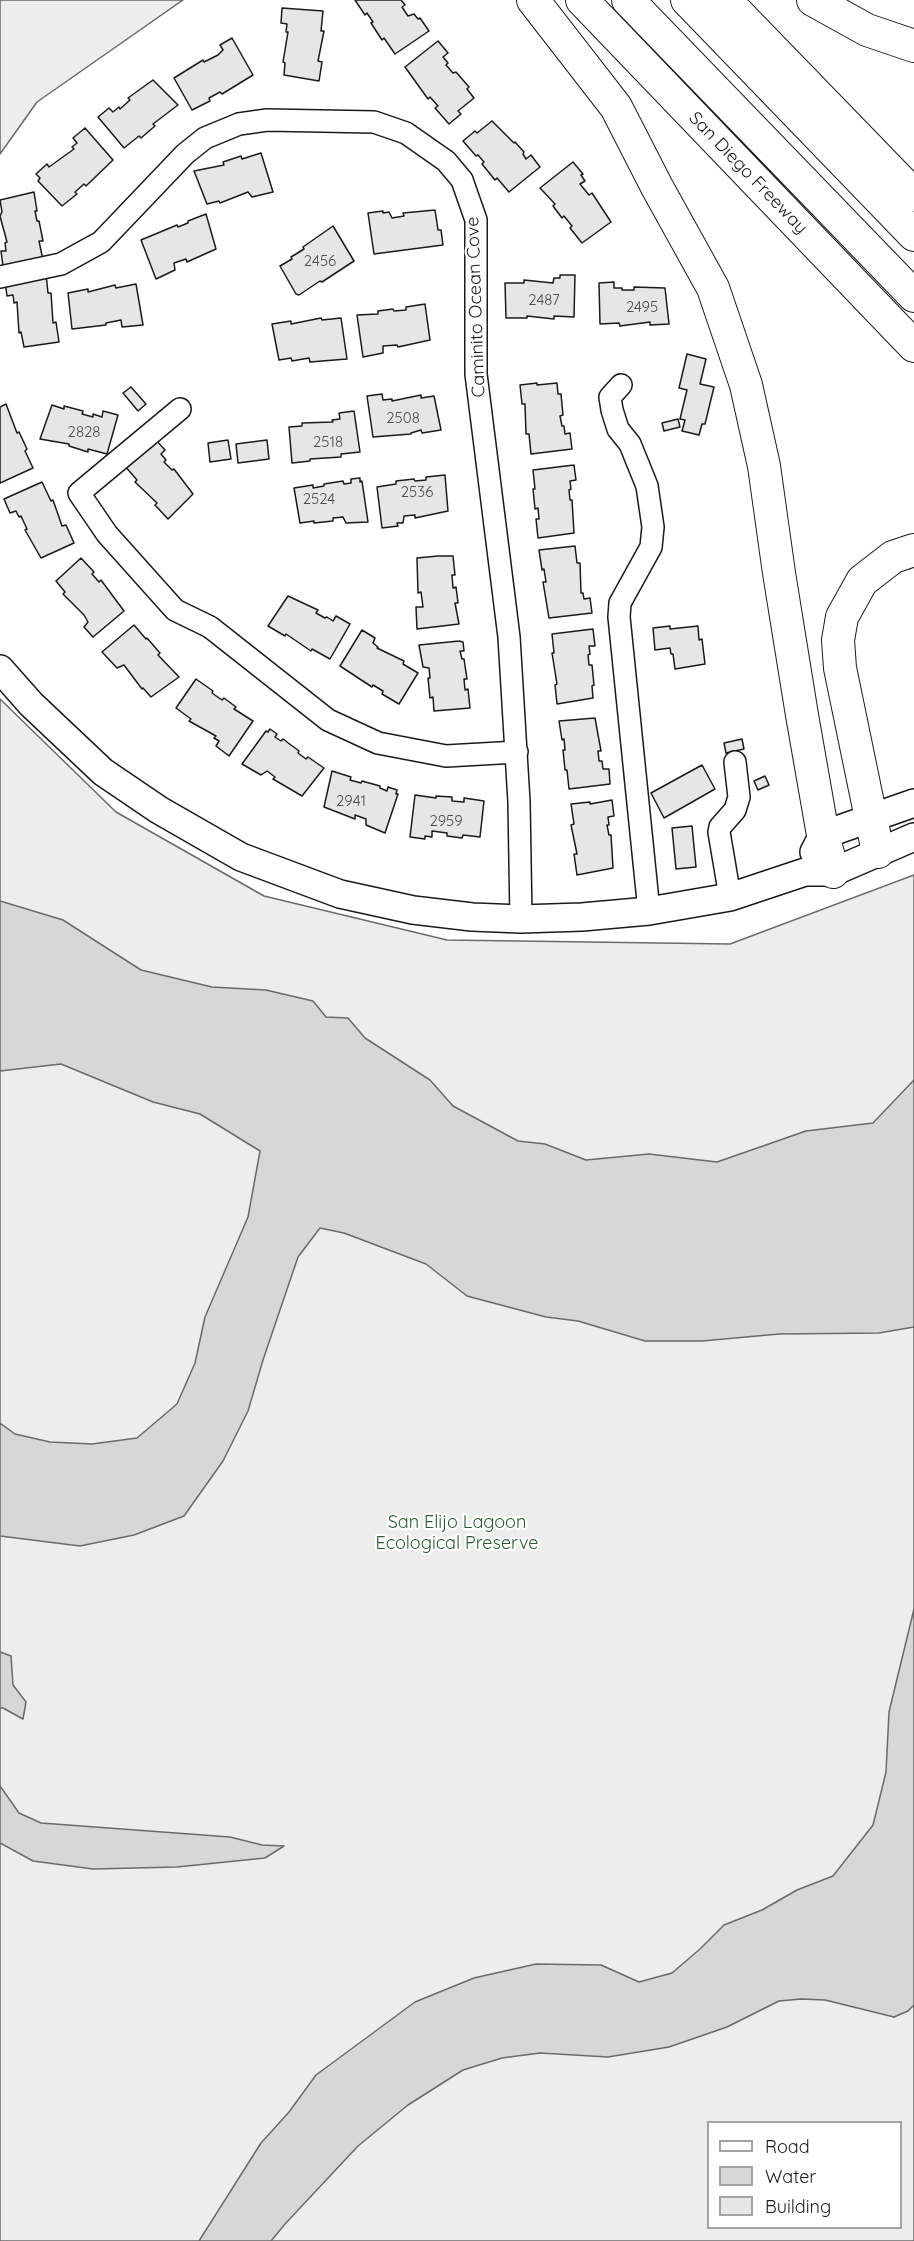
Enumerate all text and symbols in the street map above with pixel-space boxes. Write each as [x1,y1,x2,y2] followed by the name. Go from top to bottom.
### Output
[684,107,812,239] street label: San Diego Freeway
[462,216,490,398] street label: Caminito Ocean Cove
[304,252,336,270] house number: 2456
[528,291,560,309] house number: 2487
[626,298,658,316] house number: 2495
[386,409,420,427] house number: 2508
[68,423,100,441] house number: 2828
[313,433,343,451] house number: 2518
[401,483,433,501] house number: 2536
[303,490,335,508] house number: 2524
[336,792,366,810] house number: 2941
[429,812,463,830] house number: 2959
[375,1512,539,1555] park label: San Elijo Lagoon Ecological Preserve
[707,2121,902,2229] legend
[765,2135,810,2158] text: Road
[765,2165,816,2188] text: Water
[765,2195,831,2218] text: Building

